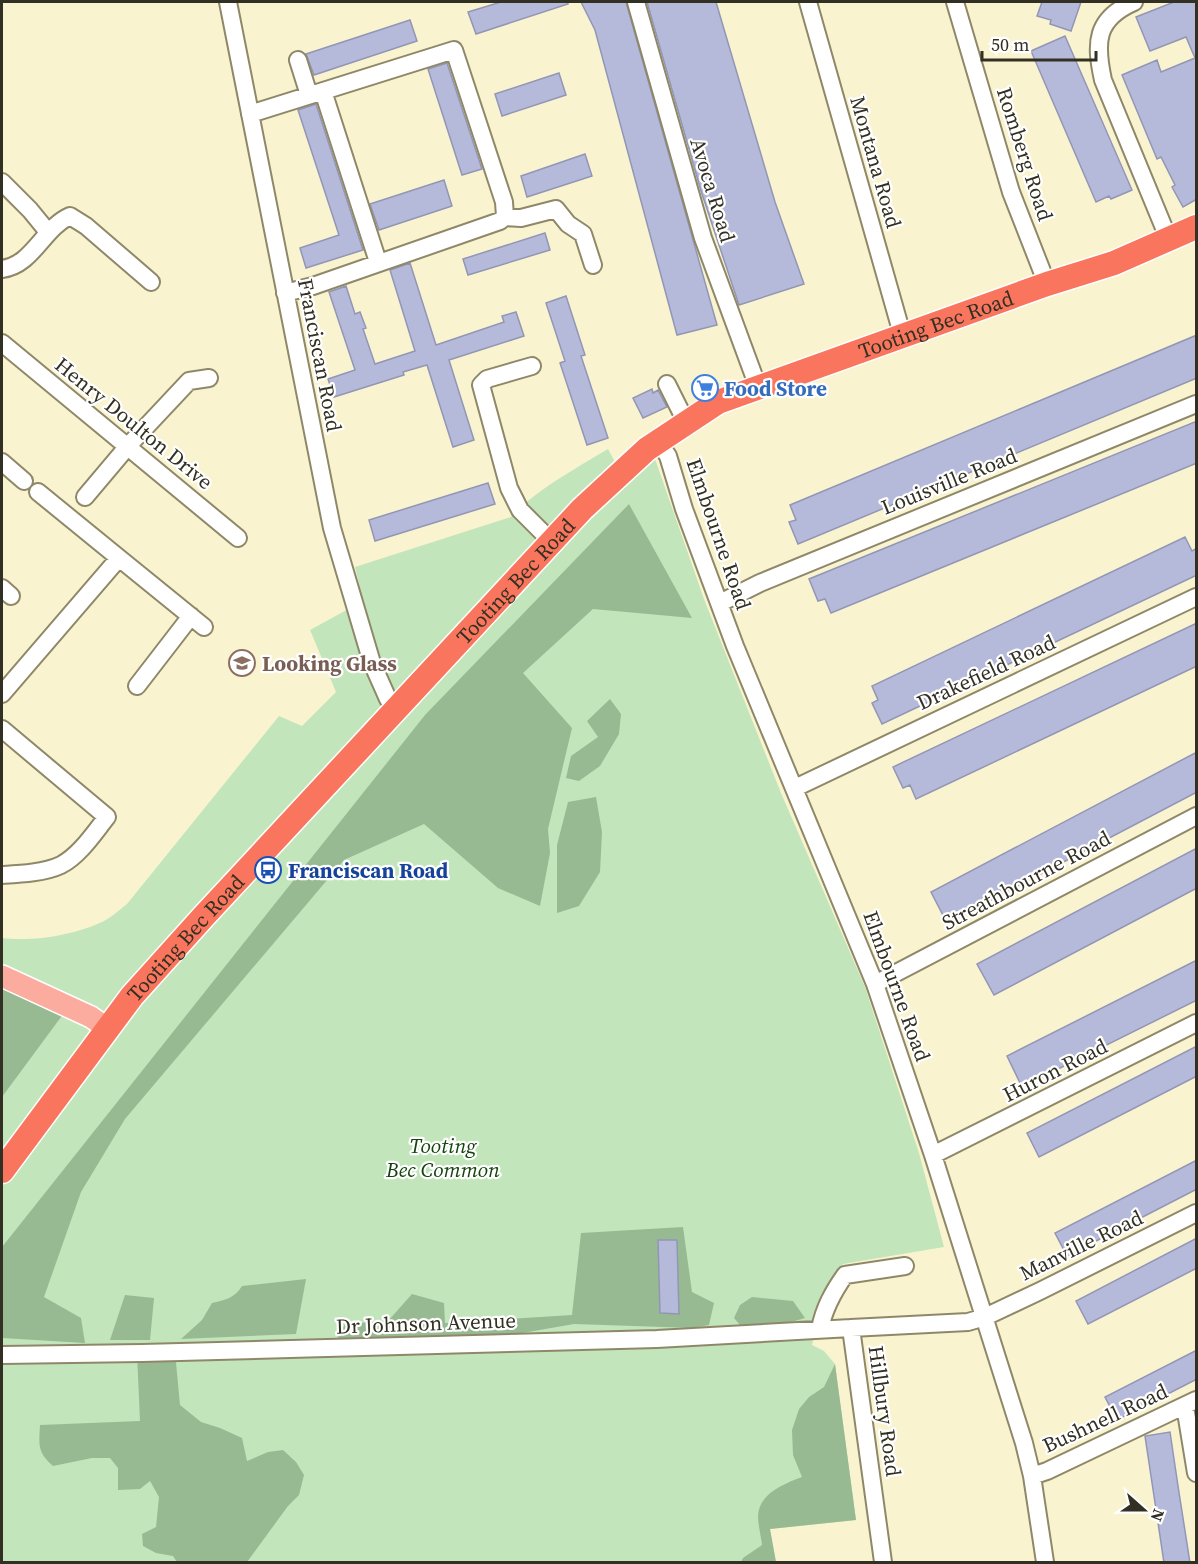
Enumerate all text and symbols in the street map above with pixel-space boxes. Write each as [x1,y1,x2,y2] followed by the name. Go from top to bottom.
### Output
[982,24,1096,62] scale bar
[991,32,1029,57] text: 50 m
[990,84,1060,225] street label: Romberg Road
[843,93,909,231] street label: Montana Road
[683,134,743,246] street label: Avoca Road
[291,276,349,434] street label: Franciscan Road
[854,283,1017,365] street label: Tooting Bec Road
[49,350,219,496] street label: Henry Doulton Drive
[690,373,720,403] supermarket icon: Food Store
[724,374,827,403] place label: Food Store
[877,441,1021,521] street label: Louisville Road
[680,454,759,614] street label: Elmbourne Road
[449,511,581,650] street label: Tooting Bec Road
[912,627,1060,717] street label: Drakefield Road
[227,648,257,678] school or university icon: Looking Glass
[262,649,397,678] place label: Looking Glass
[937,823,1116,937] street label: Streathbourne Road
[253,855,283,885] bus stop icon: Franciscan Road
[288,856,449,885] place label: Franciscan Road
[120,868,250,1007] street label: Tooting Bec Road
[856,907,938,1065] street label: Elmbourne Road
[998,1031,1112,1109] street label: Huron Road
[385,1131,500,1184] park label: Tooting Bec Common
[1015,1203,1148,1287] street label: Manville Road
[336,1305,516,1341] street label: Dr Johnson Avenue
[861,1344,909,1478] street label: Hillbury Road
[1038,1376,1172,1460] street label: Bushnell Road
[1114,1480,1174,1540] north arrow
[1146,1506,1170,1525] text: N

